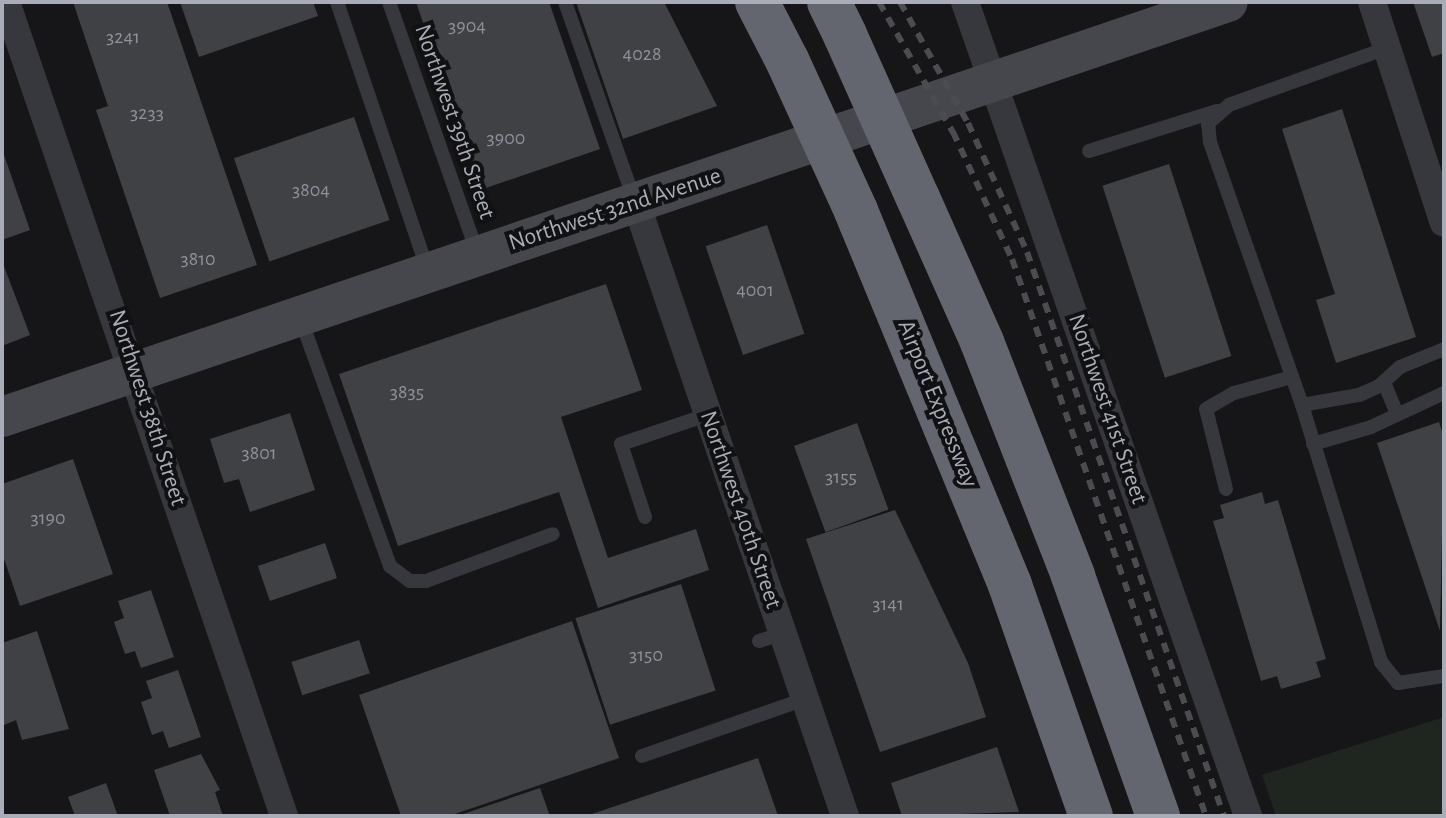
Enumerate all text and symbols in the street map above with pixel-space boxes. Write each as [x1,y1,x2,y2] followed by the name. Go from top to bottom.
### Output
[448,14,486,38] house number: 3904
[407,21,501,223] street label: Northwest 39th Street
[106,25,140,49] house number: 3241
[623,42,661,66] house number: 4028
[130,101,164,125] house number: 3233
[487,126,525,150] house number: 3900
[505,162,725,258] street label: Northwest 32nd Avenue
[292,178,330,202] house number: 3804
[180,247,216,271] house number: 3810
[736,278,774,302] house number: 4001
[102,306,192,510] street label: Northwest 38th Street
[1061,310,1153,508] street label: Northwest 41st Street
[890,316,984,492] street label: Airport Expressway
[390,380,424,404] house number: 3835
[693,407,787,613] street label: Northwest 40th Street
[241,441,277,465] house number: 3801
[825,465,857,489] house number: 3155
[30,506,66,530] house number: 3190
[872,592,904,616] house number: 3141
[629,643,663,667] house number: 3150

